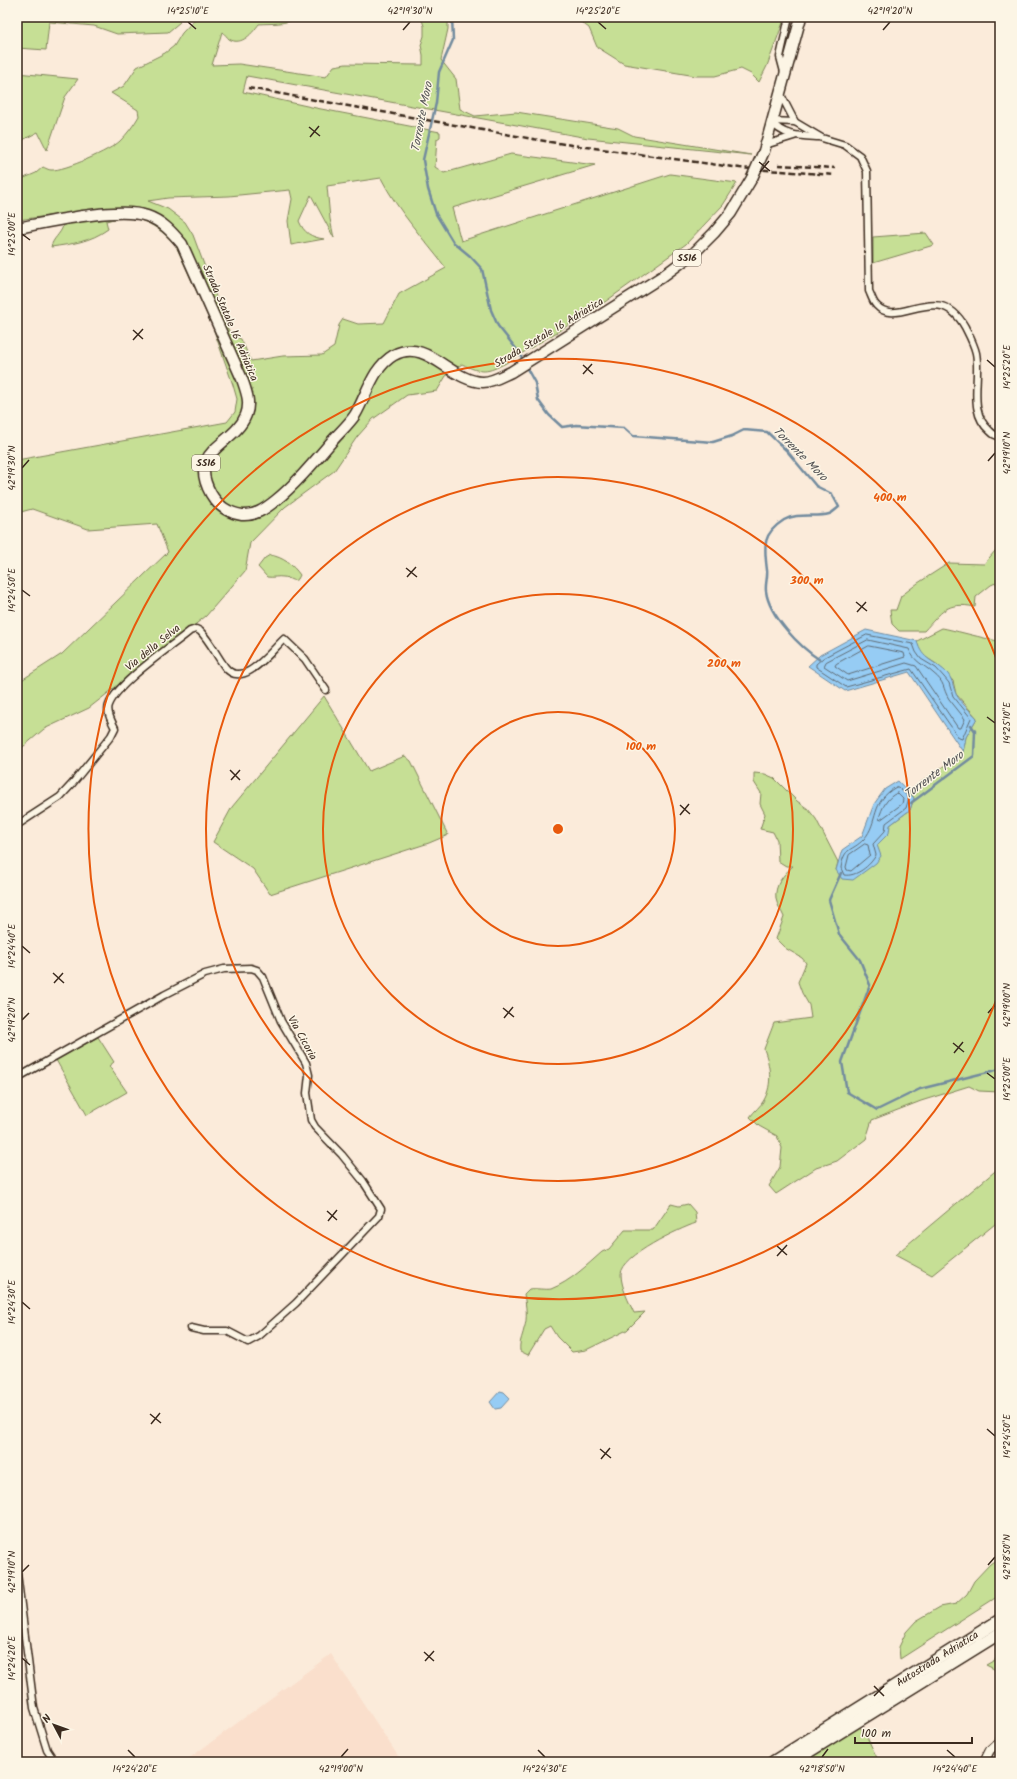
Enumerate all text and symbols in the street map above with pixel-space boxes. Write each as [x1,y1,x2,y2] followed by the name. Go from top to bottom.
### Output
[167,3,210,19] text: 14°25'10"E
[388,3,433,19] text: 42°19'30"N
[576,3,621,19] text: 14°25'20"E
[867,3,913,19] text: 42°19'20"N
[406,79,438,154] water label: Torrente Moro
[4,211,20,256] text: 14°25'00"E
[673,250,701,266] road number: SS16
[197,262,263,384] street label: Strada Statale 16 Adriatica
[491,293,607,373] street label: Strada Statale 16 Adriatica
[999,344,1015,389] text: 14°25'20"E
[768,422,833,487] water label: Torrente Moro
[999,432,1015,474] text: 42°19'10"N
[4,445,20,490] text: 42°19'30"N
[192,455,220,471] road number: SS16
[873,488,907,507] text: 400 m
[4,567,20,612] text: 14°24'50"E
[789,571,824,590] text: 300 m
[121,620,185,676] street label: Via della Selva
[707,654,741,673] text: 200 m
[999,701,1015,744] text: 14°25'10"E
[626,737,656,756] text: 100 m
[900,745,969,804] water label: Torrente Moro
[551,822,565,836] centre of rings
[4,923,20,968] text: 14°24'40"E
[999,983,1015,1027] text: 42°19'00"N
[4,997,20,1043] text: 42°19'20"N
[282,1012,322,1064] street label: Via Cicoria
[999,1056,1015,1101] text: 14°25'00"E
[4,1279,20,1324] text: 14°24'30"E
[999,1413,1015,1458] text: 14°24'50"E
[999,1534,1015,1580] text: 42°18'50"N
[4,1551,20,1593] text: 42°19'10"N
[893,1626,982,1692] street label: Autostrada Adriatica
[4,1634,20,1680] text: 14°24'20"E
[34,1705,74,1745] north arrow
[38,1711,56,1728] text: N
[855,1719,972,1745] scale bar
[861,1724,892,1743] text: 100 m
[113,1761,159,1777] text: 14°24'20"E
[319,1761,363,1777] text: 42°19'00"N
[523,1761,568,1777] text: 14°24'30"E
[799,1761,845,1777] text: 42°18'50"N
[933,1761,978,1777] text: 14°24'40"E

